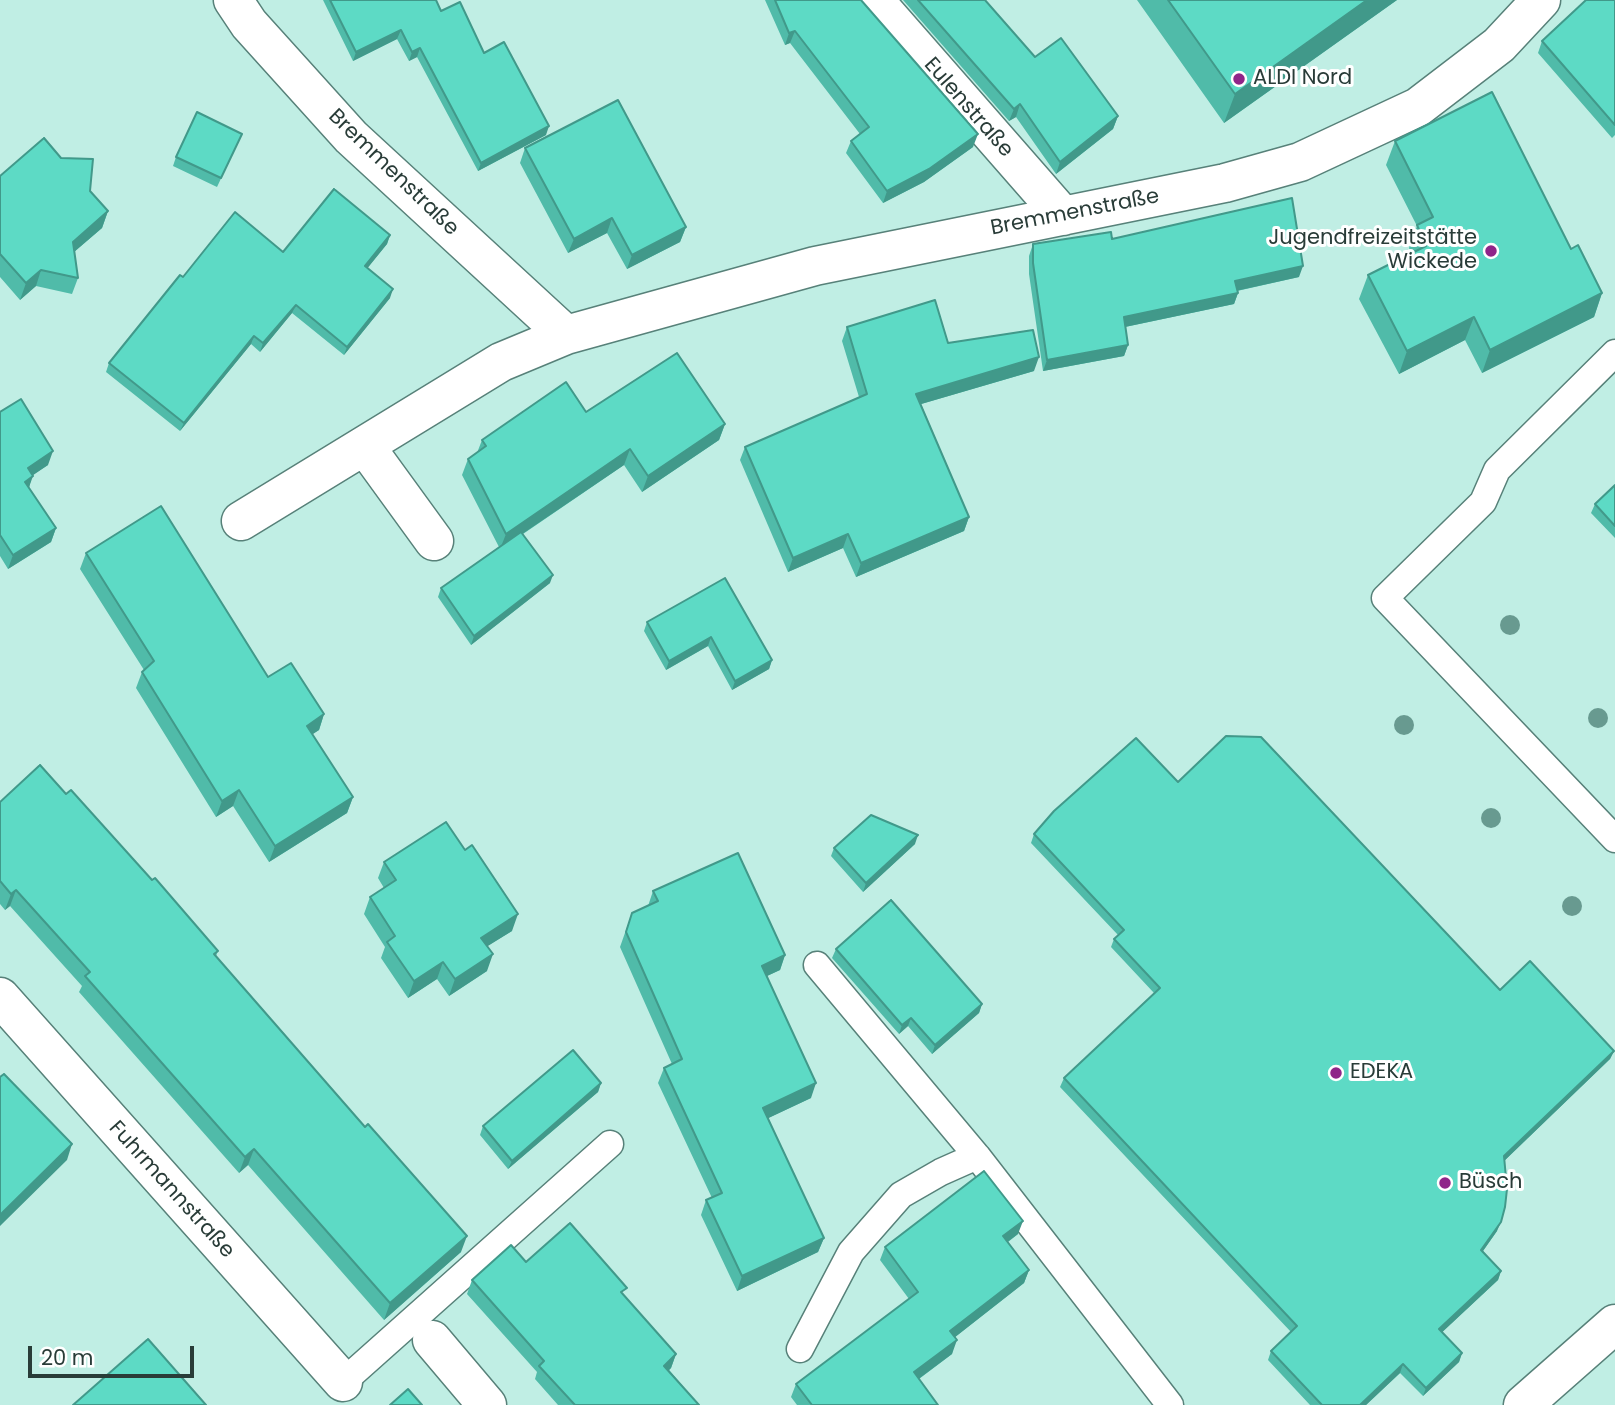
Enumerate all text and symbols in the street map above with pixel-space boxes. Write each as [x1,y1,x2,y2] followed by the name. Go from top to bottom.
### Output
[918,53,1018,163] street label: Eulenstraße
[1253,66,1352,92] place label: ALDI Nord
[1231,71,1247,87] marker: ALDI Nord
[323,104,463,242] street label: Bremmenstraße
[988,184,1162,242] street label: Bremmenstraße
[1268,226,1477,276] place label: Jugendfreizeitstätte Wickede
[1483,243,1499,259] marker: Jugendfreizeitstätte Wickede
[1350,1060,1413,1086] place label: EDEKA
[1328,1065,1344,1081] marker: EDEKA
[103,1116,239,1264] street label: Fuhrmannstraße
[1459,1170,1522,1196] place label: Büsch
[1437,1175,1453,1191] marker: Büsch
[32,1332,198,1376] scale bar
[41,1343,94,1372] text: 20 m

